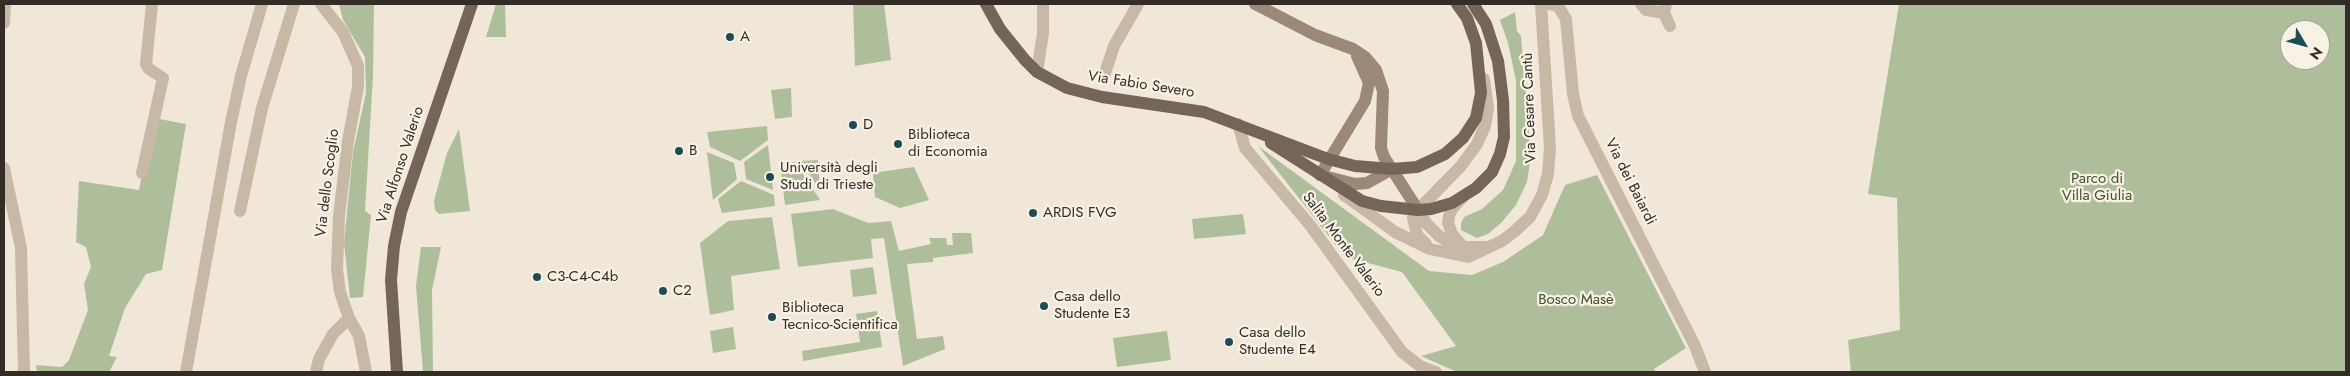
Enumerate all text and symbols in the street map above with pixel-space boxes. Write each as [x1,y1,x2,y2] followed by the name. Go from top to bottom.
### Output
[2280,20,2330,70] north arrow
[740,28,750,46] place label: A
[724,31,736,43] marker: A
[2305,43,2328,64] text: N
[1519,52,1541,164] street label: Via Cesare Cantù
[1086,68,1196,102] street label: Via Fabio Severo
[374,104,428,226] street label: Via Alfonso Valerio
[863,116,873,134] place label: D
[847,119,859,131] marker: D
[908,126,987,161] place label: Biblioteca di Economia
[312,128,344,238] street label: Via dello Scoglio
[1601,136,1659,228] street label: Via dei Baiardi
[892,138,904,150] marker: Biblioteca di Economia
[689,142,697,160] place label: B
[673,145,685,157] marker: B
[780,159,878,194] place label: Università degli Studi di Trieste
[2062,170,2132,205] park label: Parco di Villa Giulia
[764,171,776,183] marker: Università degli Studi di Trieste
[1298,189,1388,301] street label: Salita Monte Valerio
[1043,204,1117,222] place label: ARDIS FVG
[1027,207,1039,219] marker: ARDIS FVG
[547,268,618,286] place label: C3-C4-C4b
[531,271,543,283] marker: C3-C4-C4b
[673,282,692,300] place label: C2
[657,285,669,297] marker: C2
[1054,288,1130,323] place label: Casa dello Studente E3
[1538,291,1614,309] park label: Bosco Masè
[782,299,898,334] place label: Biblioteca Tecnico-Scientifica
[1038,300,1050,312] marker: Casa dello Studente E3
[766,311,778,323] marker: Biblioteca Tecnico-Scientifica
[1239,324,1316,359] place label: Casa dello Studente E4
[1223,336,1235,348] marker: Casa dello Studente E4

